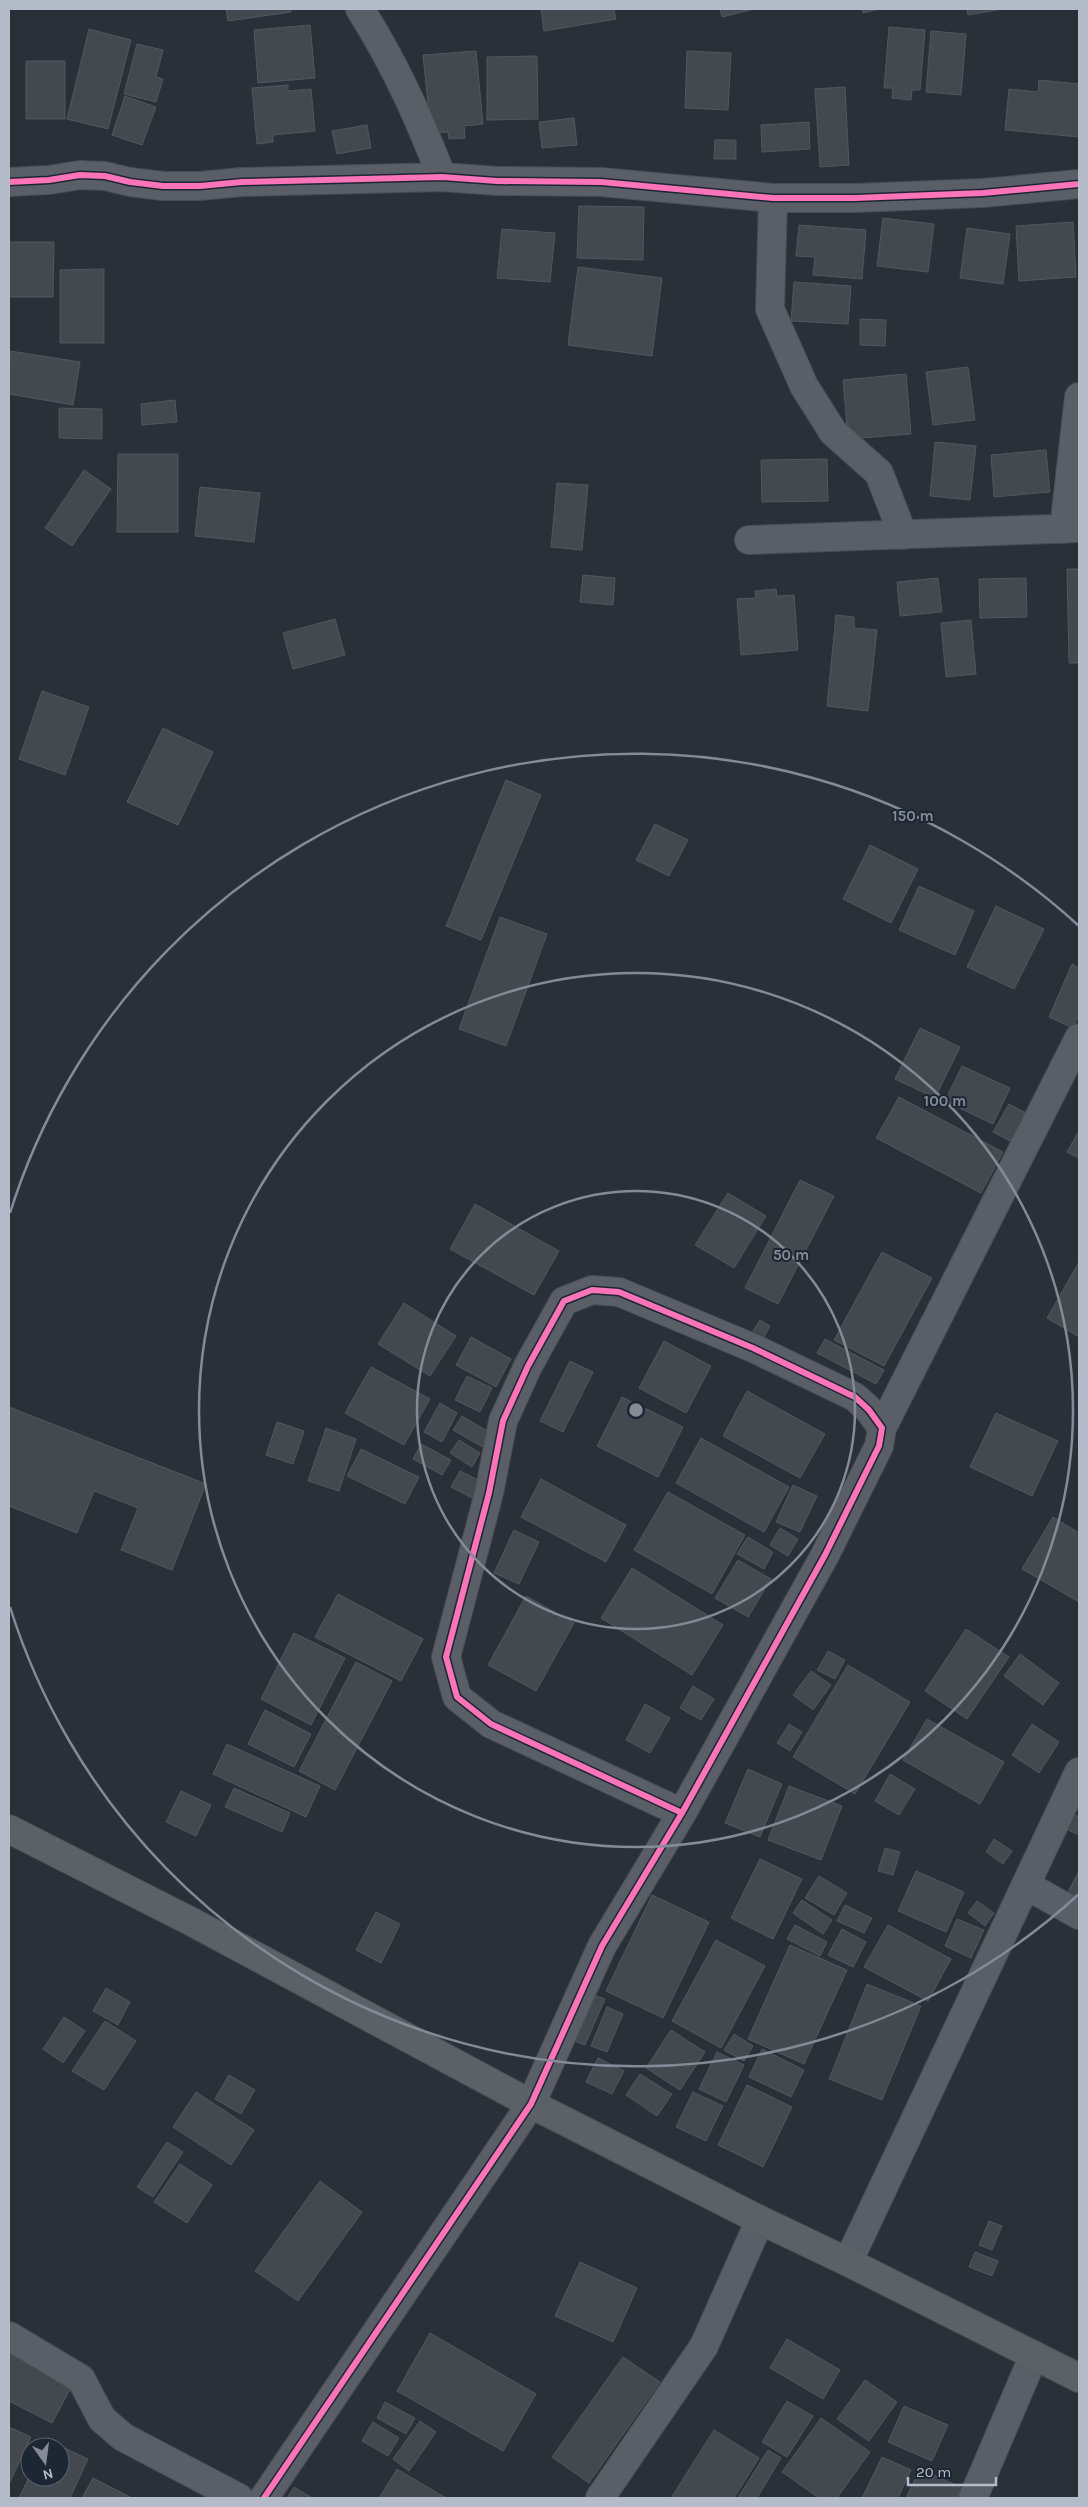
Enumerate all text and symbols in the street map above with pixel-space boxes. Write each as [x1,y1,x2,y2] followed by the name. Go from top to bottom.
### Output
[892,807,934,825] text: 150 m
[924,1092,966,1110] text: 100 m
[773,1246,809,1264] text: 50 m
[627,1401,645,1419] centre of rings
[20,2437,70,2487] north arrow
[908,2454,996,2486] scale bar
[916,2463,951,2481] text: 20 m
[41,2465,55,2484] text: N

